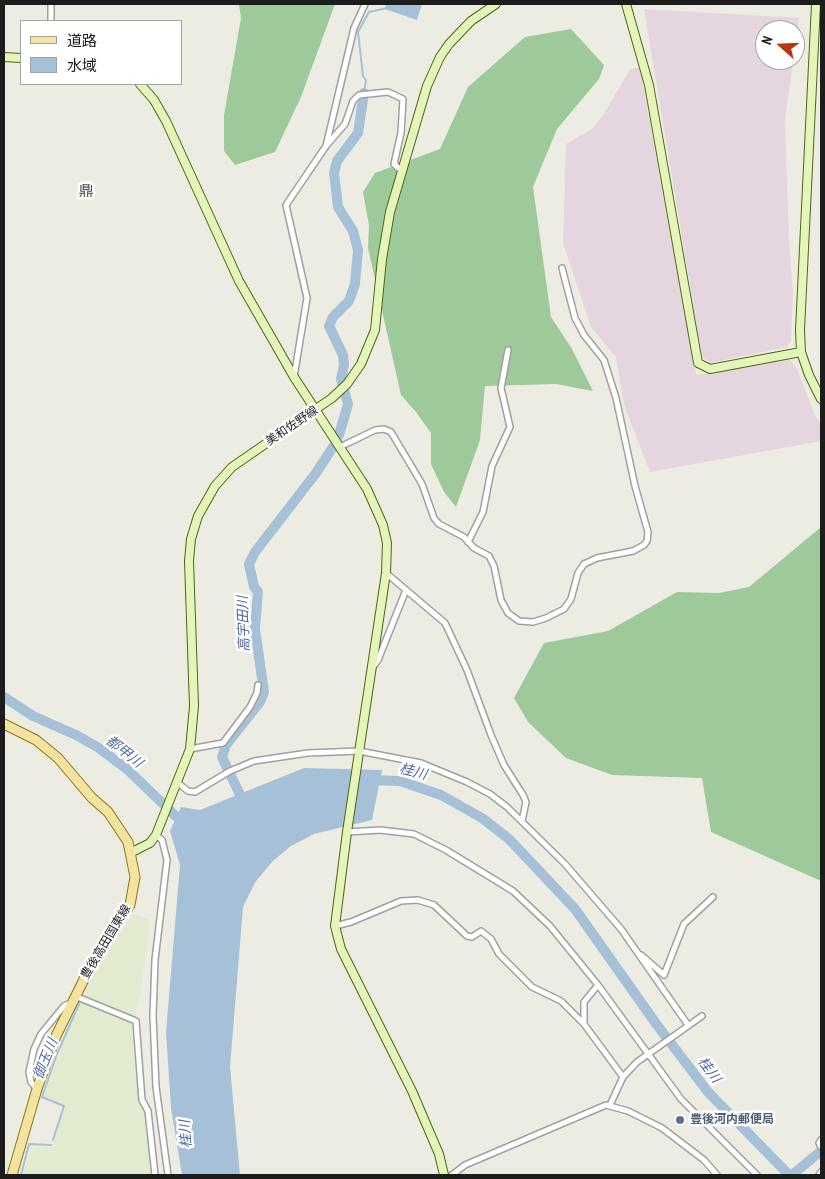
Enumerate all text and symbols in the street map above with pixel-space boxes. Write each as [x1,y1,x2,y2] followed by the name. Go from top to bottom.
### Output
[20,20,182,85] legend
[755,20,805,70] north arrow
[67,31,97,50] text: 道路
[757,34,777,47] text: N
[67,56,97,75] text: 水域
[79,183,93,201] district label: 鼎
[263,403,321,449] street label: 美和佐野線
[235,596,253,652] water label: 高宇田川
[102,732,146,772] water label: 都甲川
[397,760,429,784] water label: 桂川
[78,902,134,982] street label: 豊後高田国東線
[30,1036,62,1082] water label: 御玉川
[694,1054,724,1086] water label: 桂川
[690,1113,774,1127] place label: 豊後河内郵便局
[674,1114,686,1126] marker: 豊後河内郵便局
[177,1119,195,1149] water label: 桂川

